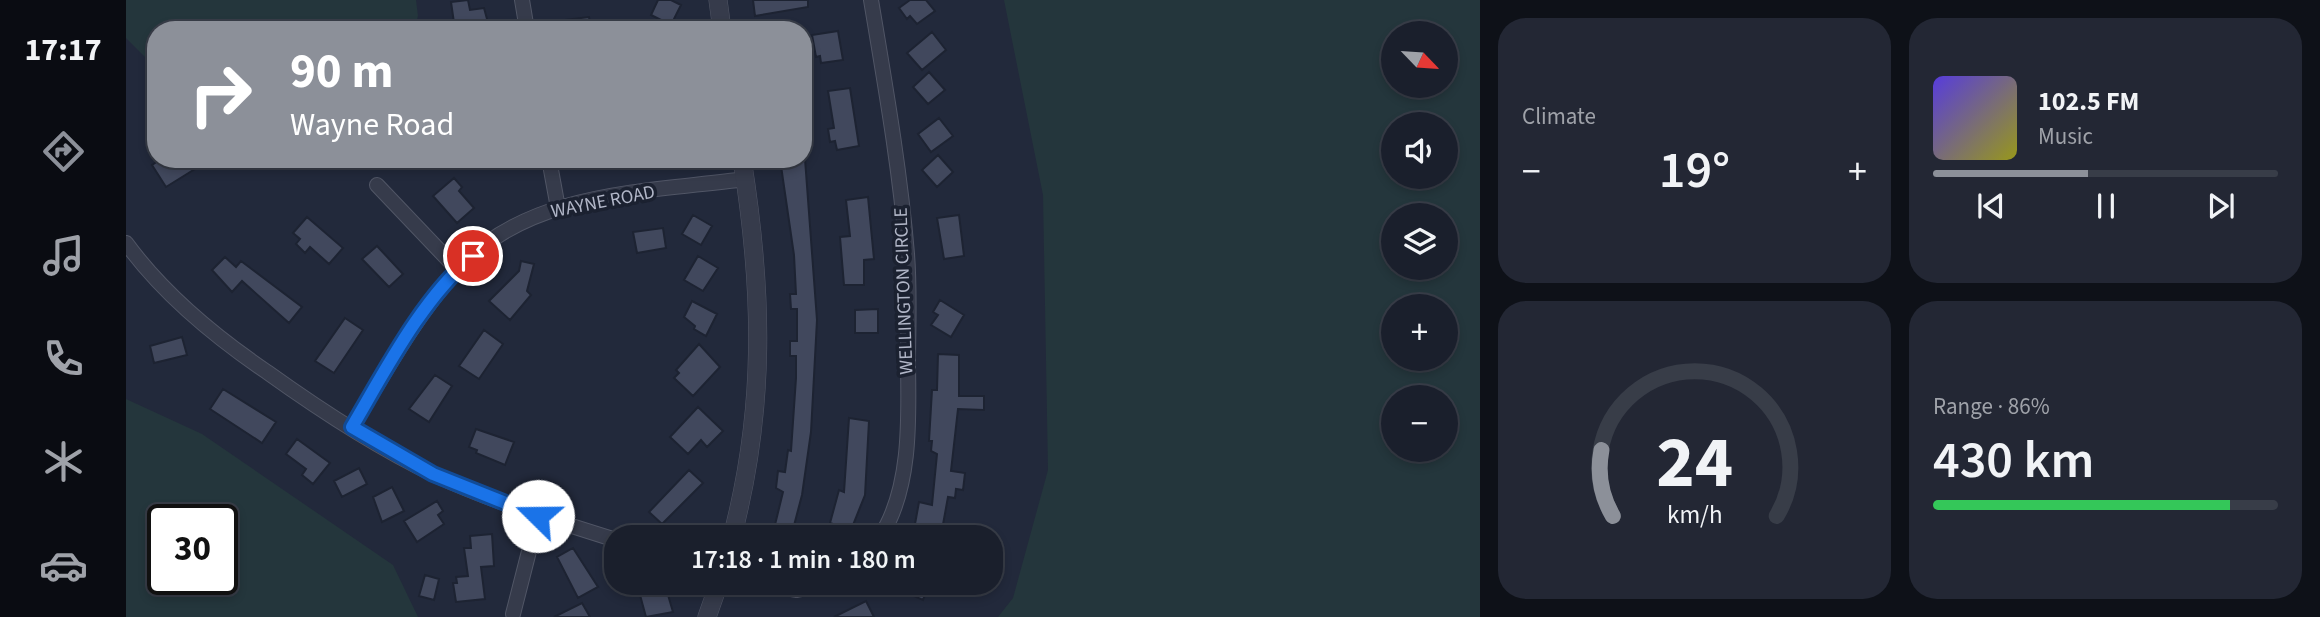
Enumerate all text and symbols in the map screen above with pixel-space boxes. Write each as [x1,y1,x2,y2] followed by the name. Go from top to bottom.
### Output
[1381,21,1458,98] north arrow
[1381,21,1458,462] map controls
[24,27,102,73] text: 17:17
[290,37,394,107] text: 90 m
[175,49,266,140] icon: right
[2038,83,2139,120] text: 102.5 FM
[1522,100,1596,133] text: Climate
[290,102,454,148] text: Wayne Road
[1381,112,1458,189] button: sound
[2038,120,2093,153] text: Music
[39,127,88,176] icon: directions
[1659,134,1730,208] text: 19°
[1522,145,1541,199] text: −
[1848,145,1867,199] text: +
[549,179,657,225] street label: WAYNE ROAD
[1972,187,2010,225] icon: previous
[2087,187,2125,225] icon: pause
[2202,187,2240,225] icon: next
[1381,203,1458,280] button: layers
[888,207,920,375] street label: WELLINGTON CIRCLE
[443,226,503,286] pin
[39,231,88,280] icon: music
[454,237,492,275] icon: arrive
[1381,294,1458,371] button: +
[39,334,88,383] icon: phone
[1381,385,1458,462] button: −
[1933,390,2050,423] text: Range · 86%
[1656,411,1733,515] text: 24
[1933,424,2094,498] text: 430 km
[39,437,88,486] icon: climate
[501,479,575,553] position arrow
[1667,497,1722,533] text: km/h
[147,504,238,595] speed limit sign: 30
[39,541,88,590] icon: car
[691,541,916,578] text: 17:18 · 1 min · 180 m

